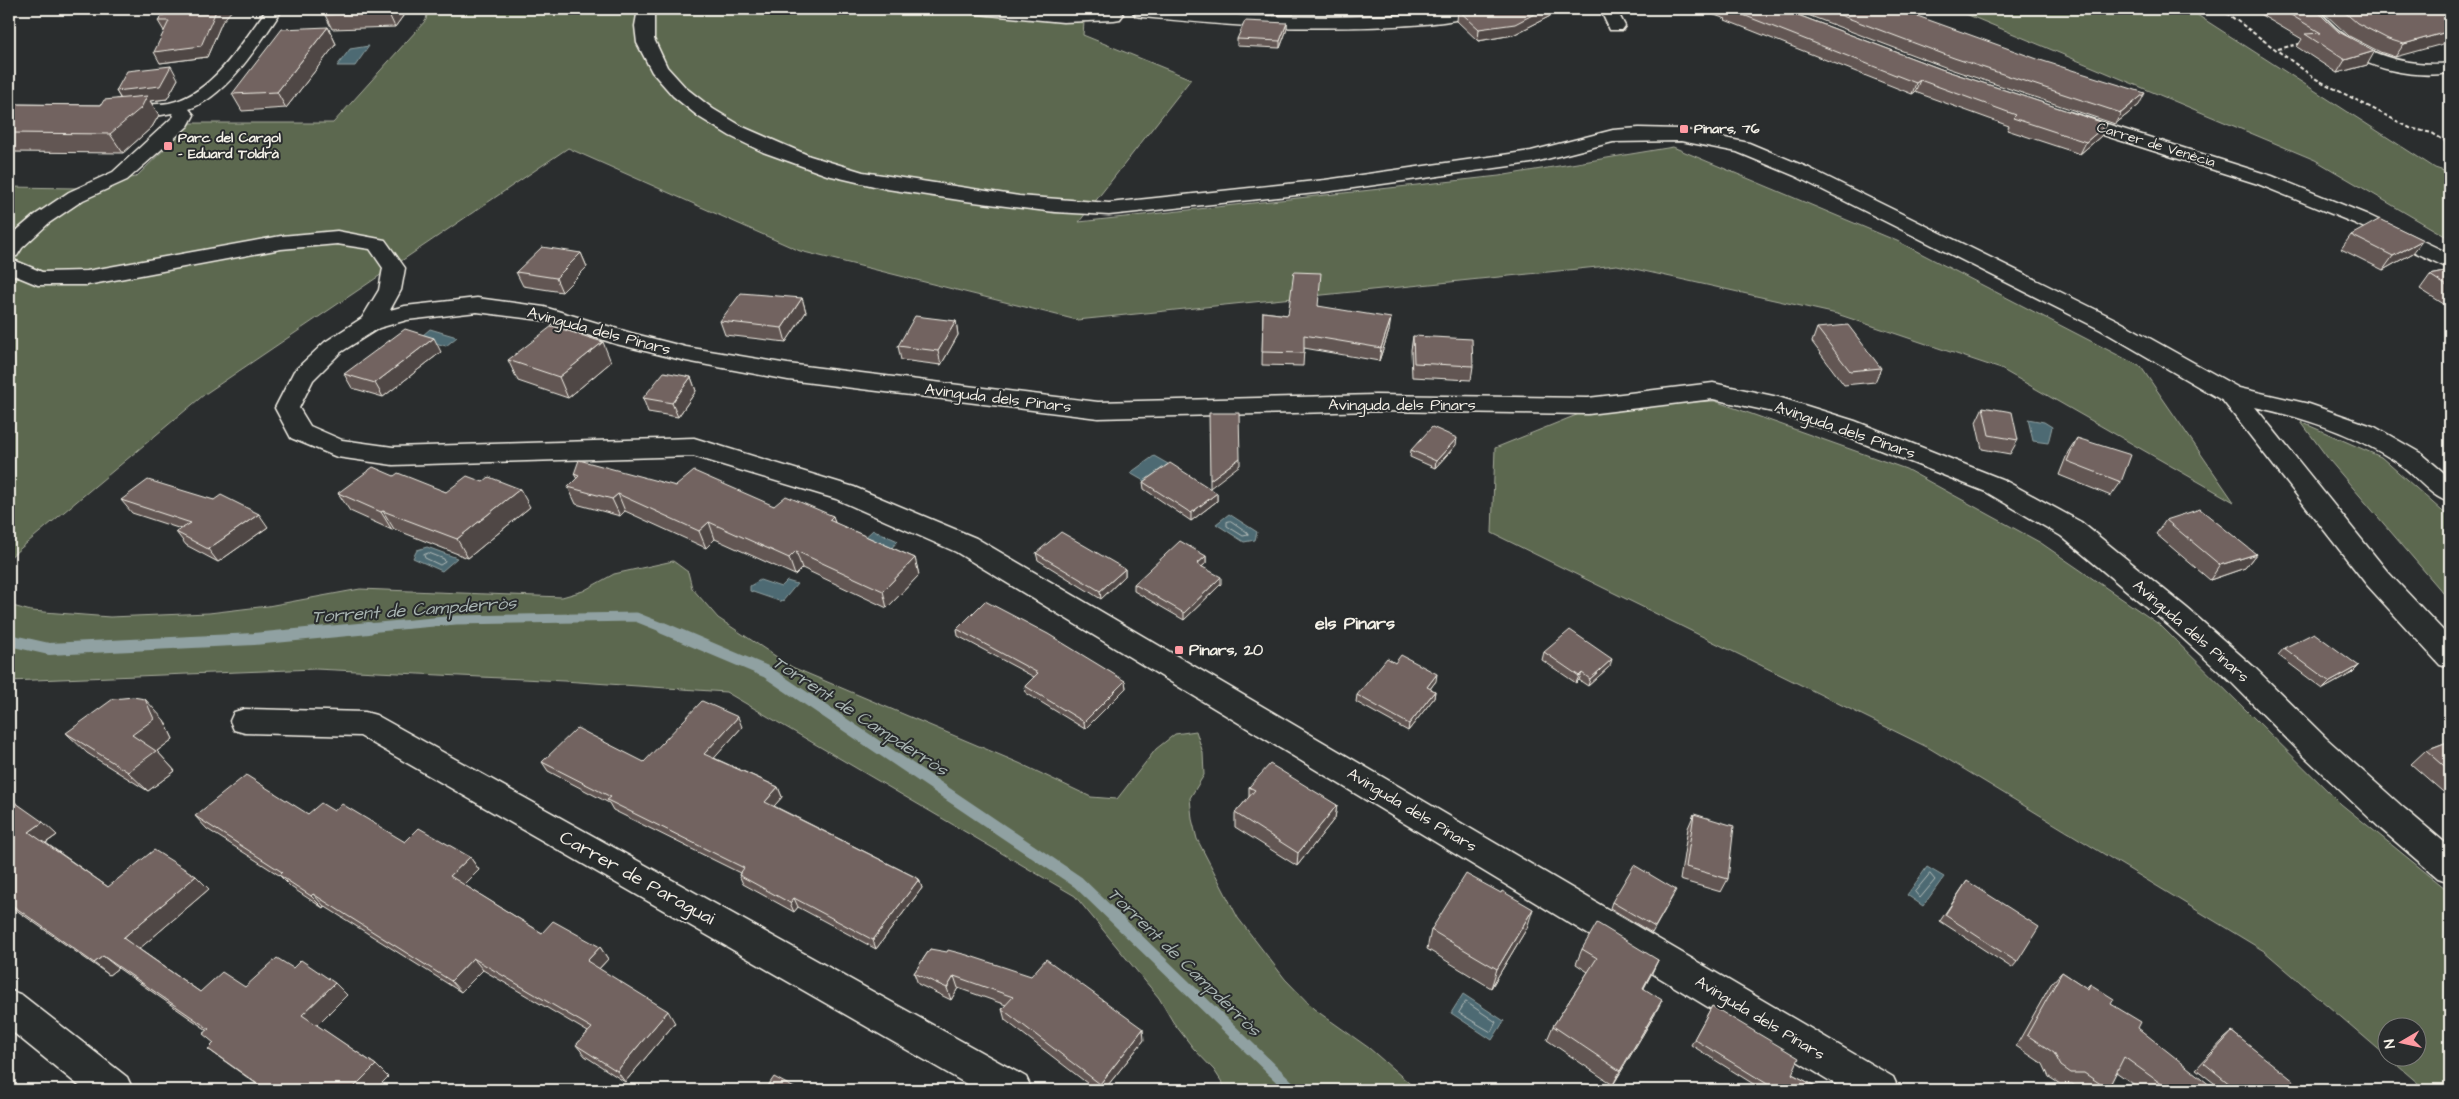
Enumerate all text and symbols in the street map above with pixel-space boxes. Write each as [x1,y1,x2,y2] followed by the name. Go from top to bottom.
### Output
[2094,117,2218,173] street label: Carrer de Venècia
[1694,119,1760,139] place label: Pinars, 76
[1678,123,1690,135] marker: Pinars, 76
[178,128,282,164] place label: Parc del Cargol - Eduard Toldrà
[162,140,174,152] marker: Parc del Cargol - Eduard Toldrà
[525,301,673,362] street label: Avinguda dels Pinars
[923,378,1073,419] street label: Avinguda dels Pinars
[1328,394,1476,417] street label: Avinguda dels Pinars
[1771,396,1918,465] street label: Avinguda dels Pinars
[2127,574,2254,688] street label: Avinguda dels Pinars
[311,590,518,630] water label: Torrent de Campderròs
[1315,611,1395,636] district label: els Pinars
[1189,639,1263,661] place label: Pinars, 20
[1173,644,1185,656] marker: Pinars, 20
[767,650,953,783] water label: Torrent de Campderròs
[1343,763,1481,858] street label: Avinguda dels Pinars
[554,824,720,933] street label: Carrer de Paraguai
[1102,882,1267,1043] water label: Torrent de Campderròs
[1691,971,1829,1066] street label: Avinguda dels Pinars
[2376,1016,2426,1066] north arrow
[2380,1038,2401,1050] text: N

